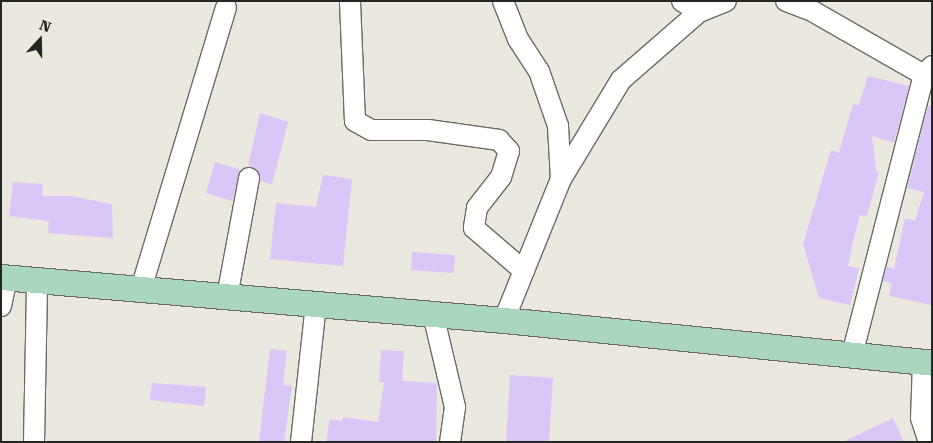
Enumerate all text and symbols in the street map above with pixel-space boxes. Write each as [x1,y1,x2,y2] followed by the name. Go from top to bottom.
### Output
[15,15,65,65] north arrow
[37,17,53,35] text: N

